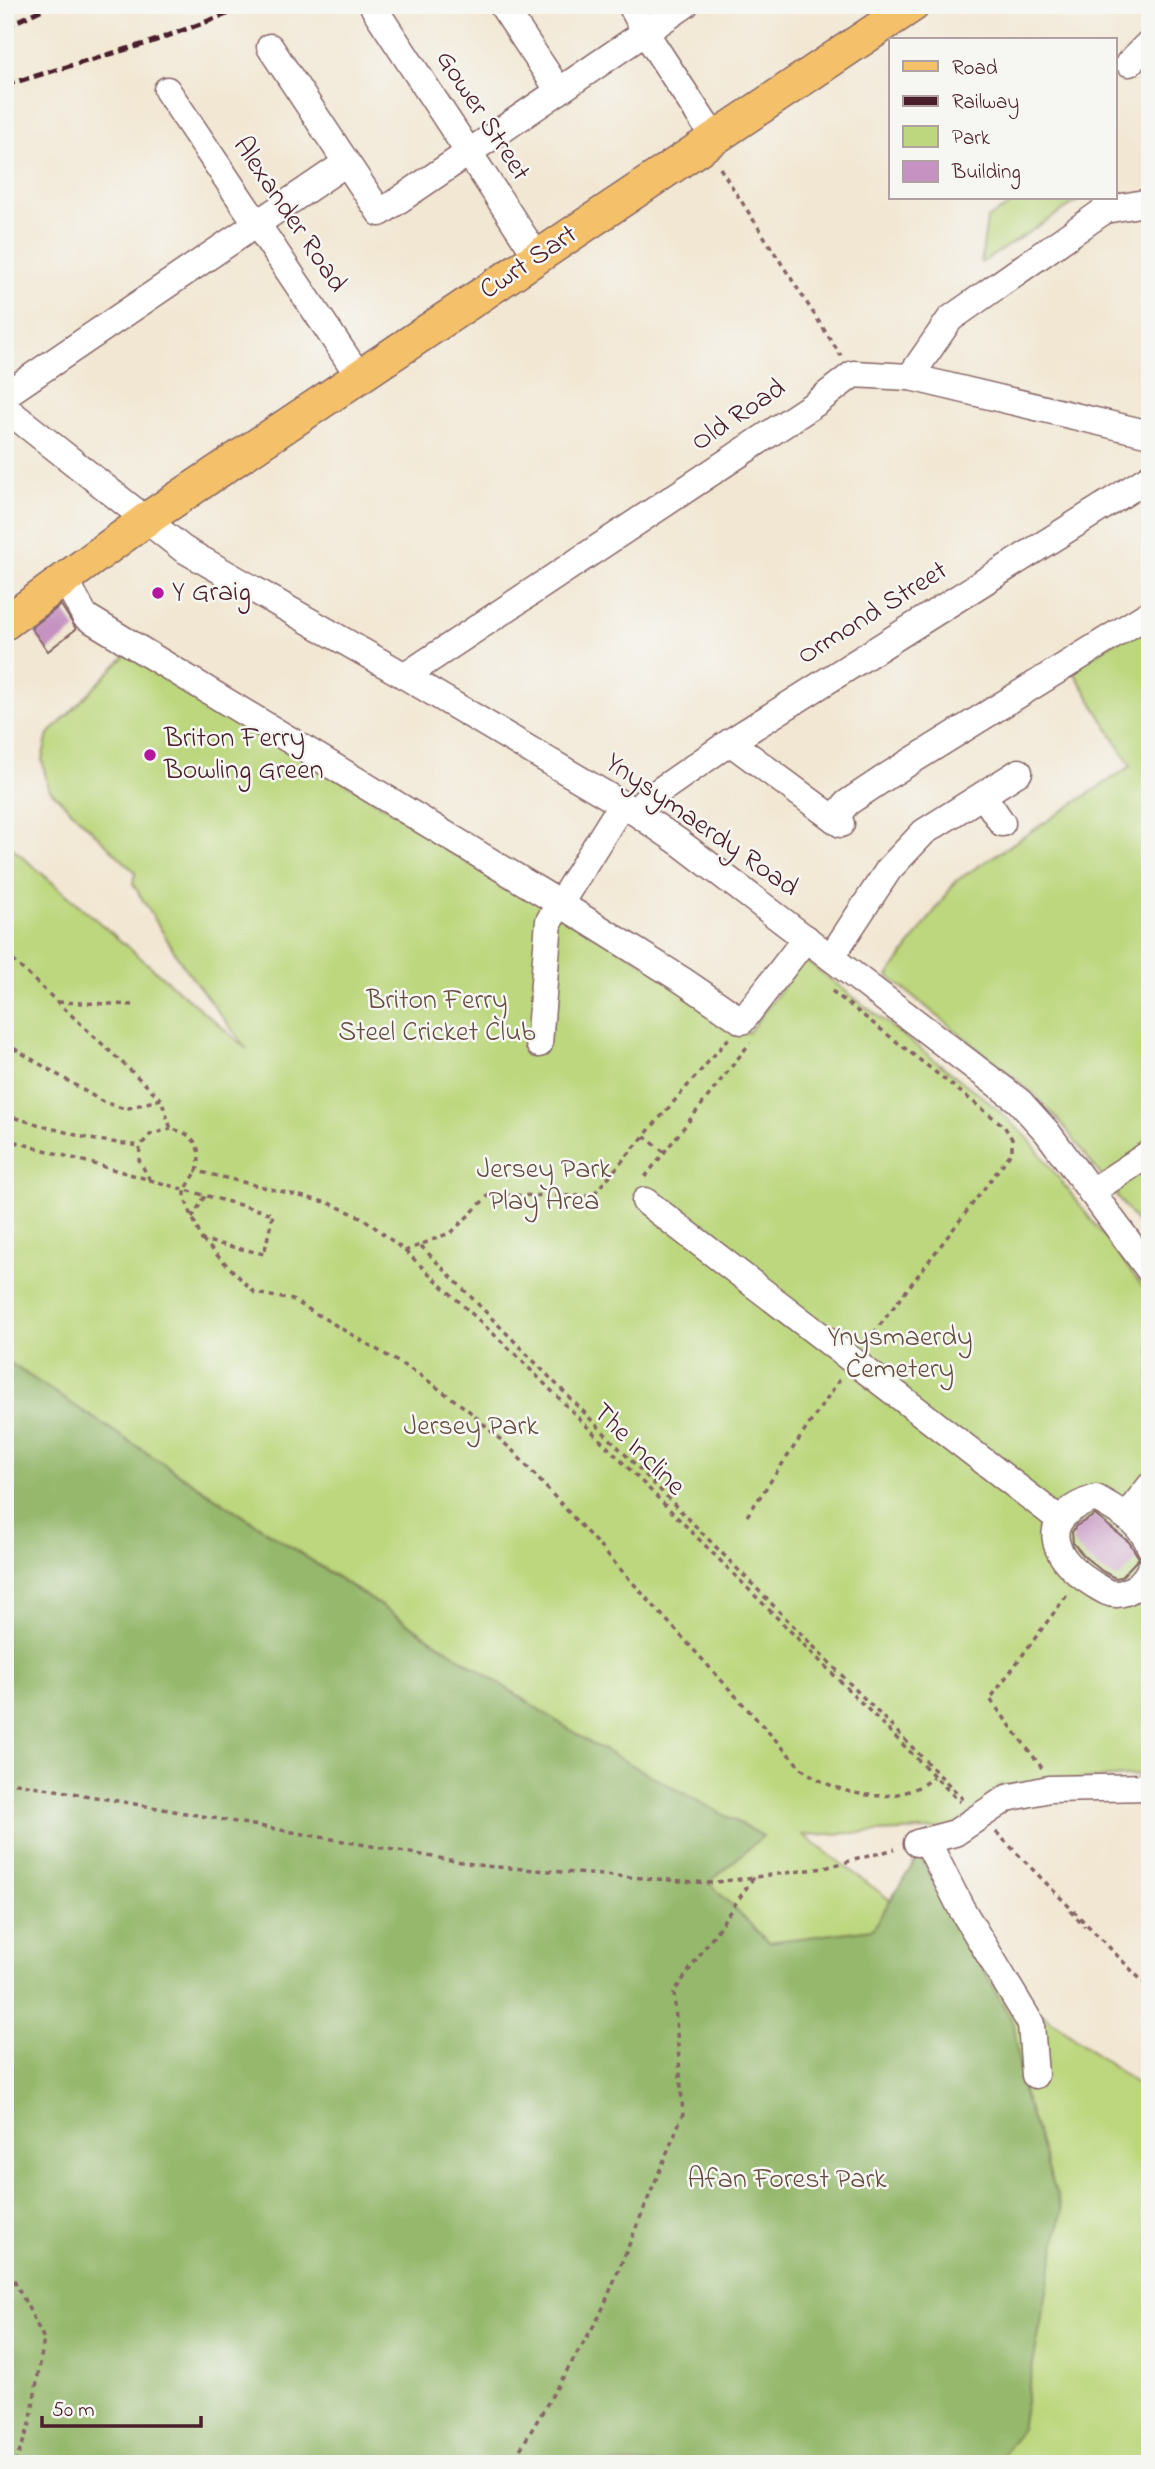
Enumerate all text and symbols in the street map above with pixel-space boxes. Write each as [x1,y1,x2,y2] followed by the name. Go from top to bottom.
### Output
[889,38,1116,200] legend
[424,42,540,190] street label: Gower Street
[952,54,998,84] text: Road
[952,88,1019,120] text: Railway
[952,124,991,154] text: Park
[221,129,357,302] street label: Alexander Road
[951,158,1021,190] text: Building
[472,215,586,311] street label: Cwrt Sart
[683,369,795,463] street label: Old Road
[790,551,956,677] street label: Ormond Street
[172,573,251,614] place label: Y Graig
[150,585,166,601] marker: Y Graig
[163,719,324,792] place label: Briton Ferry Bowling Green
[596,744,807,908] street label: Ynysymaerdy Road
[142,747,158,763] marker: Briton Ferry Bowling Green
[338,981,536,1054] park label: Briton Ferry Steel Cricket Club
[477,1150,612,1223] park label: Jersey Park Play Area
[827,1318,973,1391] park label: Ynysmaerdy Cemetery
[582,1394,694,1506] street label: The Incline
[404,1407,539,1448] park label: Jersey Park
[688,2160,887,2201] park label: Afan Forest Park
[42,2385,201,2429] scale bar
[52,2396,95,2426] text: 50 m

